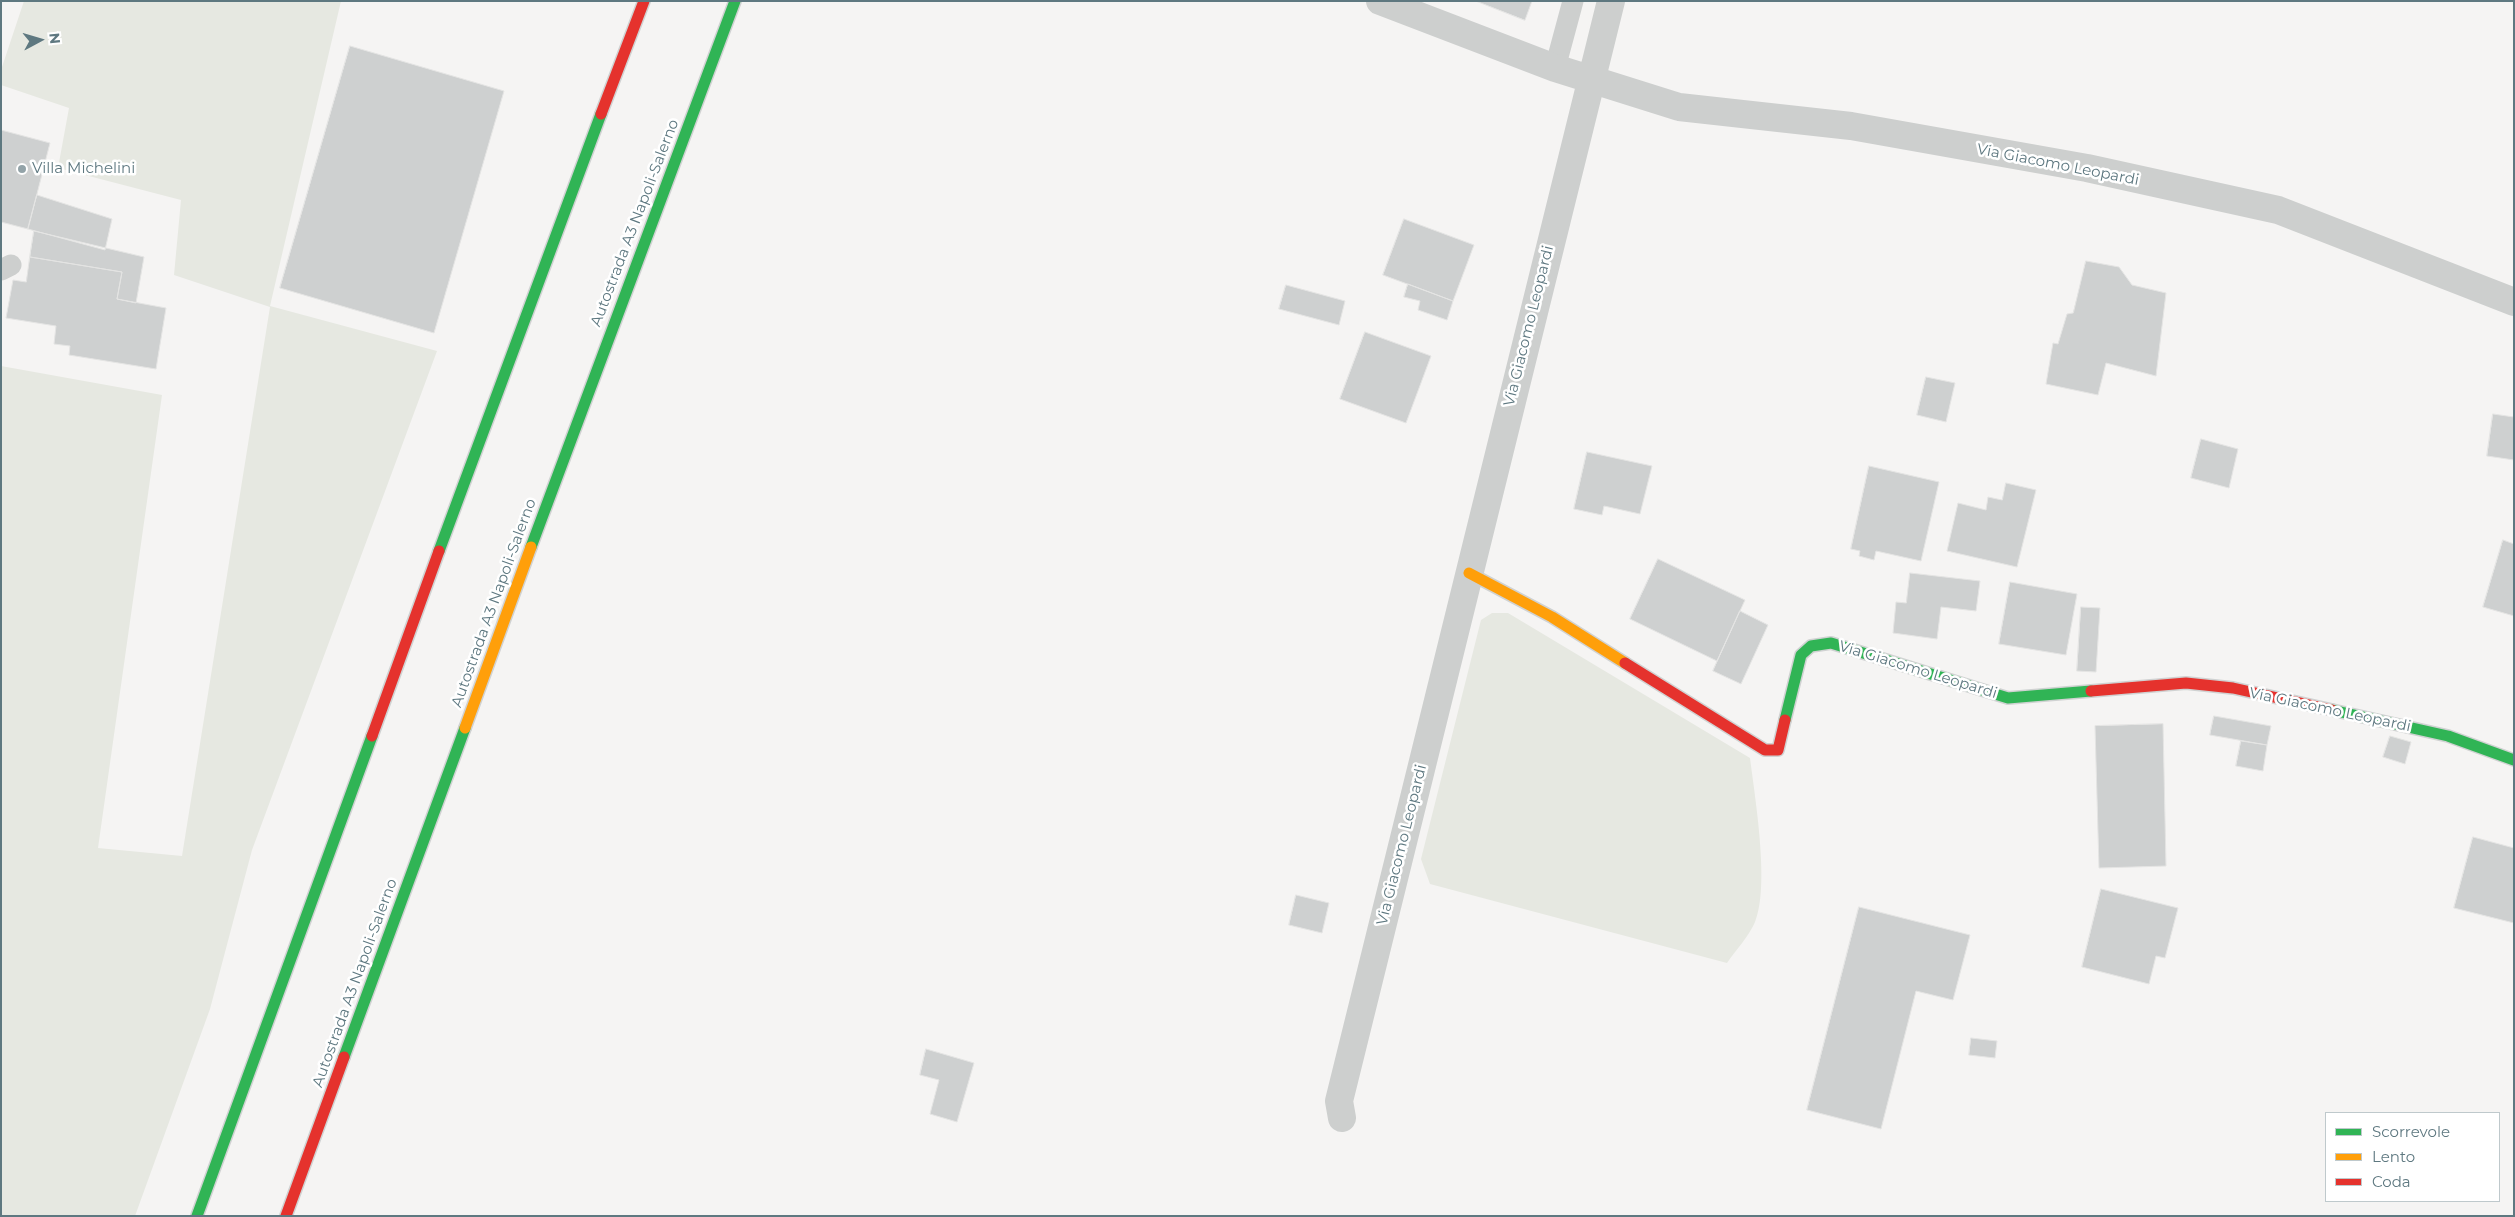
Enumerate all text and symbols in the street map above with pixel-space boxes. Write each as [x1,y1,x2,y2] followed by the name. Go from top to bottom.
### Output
[15,15,65,65] north arrow
[45,32,64,45] text: N
[587,117,683,329] street label: Autostrada A3 Napoli-Salerno
[1975,140,2141,190] street label: Via Giacomo Leopardi
[32,160,135,178] place label: Villa Michelini
[16,163,28,175] marker: Villa Michelini
[1500,244,1558,408] street label: Via Giacomo Leopardi
[448,496,540,710] street label: Autostrada A3 Napoli-Salerno
[1837,637,1999,703] street label: Via Giacomo Leopardi
[2248,684,2412,736] street label: Via Giacomo Leopardi
[1373,763,1431,927] street label: Via Giacomo Leopardi
[309,876,401,1090] street label: Autostrada A3 Napoli-Salerno
[2325,1112,2500,1202] legend
[2372,1122,2450,1141] text: Scorrevole
[2372,1147,2415,1166] text: Lento
[2372,1172,2411,1191] text: Coda

